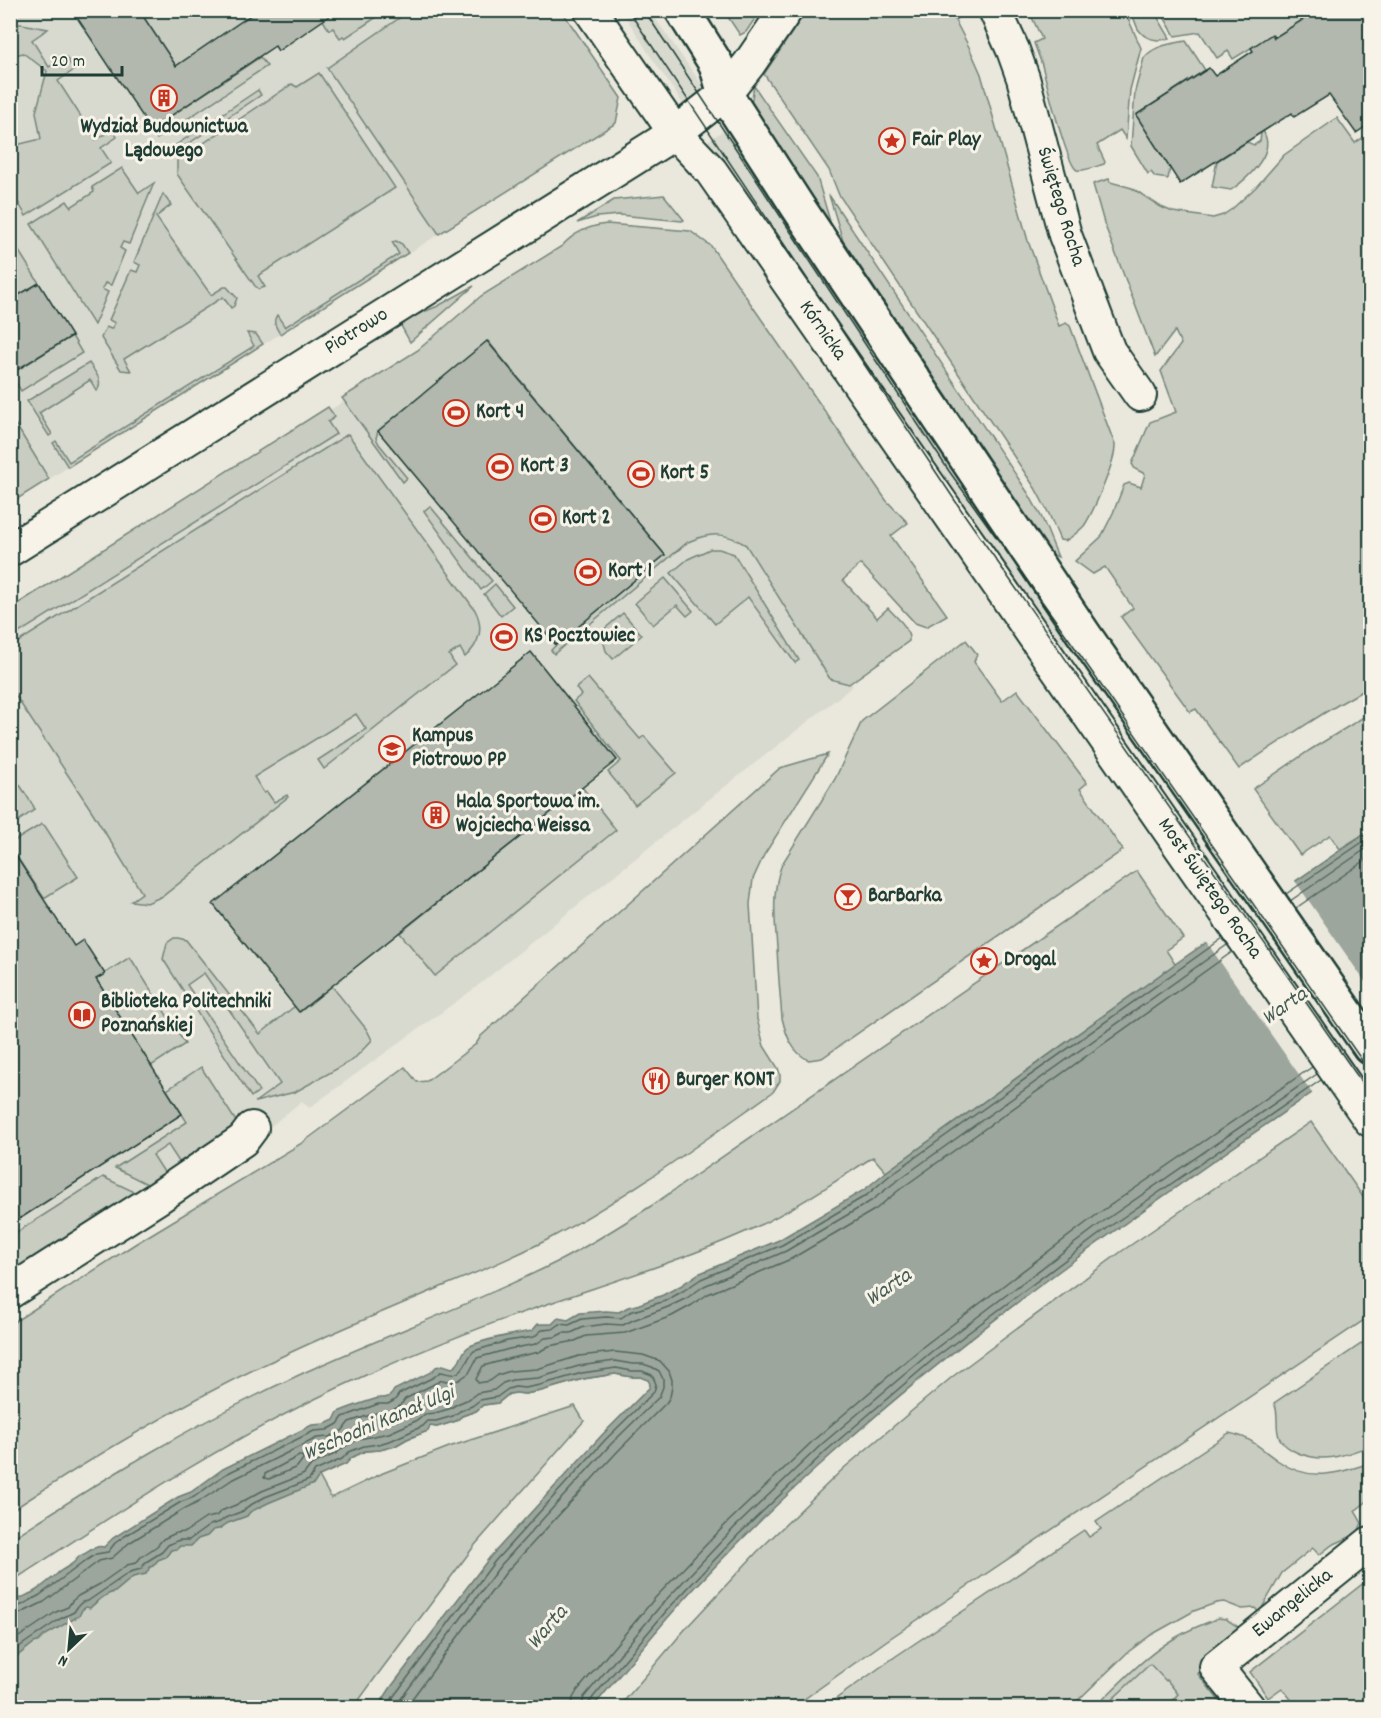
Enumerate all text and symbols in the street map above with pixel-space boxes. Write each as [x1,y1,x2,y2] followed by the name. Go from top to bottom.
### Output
[42,39,122,77] scale bar
[51,50,85,75] text: 20 m
[149,83,179,113] building icon: Wydział Budownictwa Lądowego
[80,113,249,167] place label: Wydział Budownictwa Lądowego
[877,126,907,156] place icon: Fair Play
[912,126,982,156] place label: Fair Play
[1028,144,1093,271] street label: Świętego Rocha
[790,295,854,368] street label: Kórnicka
[319,301,395,363] street label: Piotrowo
[441,398,471,428] sports icon: Kort 4
[476,398,524,428] place label: Kort 4
[485,452,515,482] sports icon: Kort 3
[520,452,569,482] place label: Kort 3
[626,459,656,489] sports icon: Kort 5
[660,459,709,489] place label: Kort 5
[528,504,558,534] sports icon: Kort 2
[562,504,611,534] place label: Kort 2
[573,557,603,587] sports icon: Kort 1
[608,557,652,587] place label: Kort 1
[489,622,519,652] sports icon: KS Pocztowiec
[524,622,636,652] place label: KS Pocztowiec
[412,722,507,776] place label: Kampus Piotrowo PP
[377,734,407,764] school or university icon: Kampus Piotrowo PP
[456,788,599,842] place label: Hala Sportowa im. Wojciecha Weissa
[421,800,451,830] building icon: Hala Sportowa im. Wojciecha Weissa
[1149,812,1270,967] street label: Most Świętego Rocha
[833,882,863,912] bar icon: BarBarka
[868,882,943,912] place label: BarBarka
[969,946,999,976] place icon: Drogal
[1004,946,1057,976] place label: Drogal
[1256,979,1316,1034] water label: Warta
[101,988,271,1042] place label: Biblioteka Politechniki Poznańskiej
[67,1000,97,1030] library icon: Biblioteka Politechniki Poznańskiej
[641,1066,671,1096] restaurant icon: Burger KONT
[676,1066,775,1096] place label: Burger KONT
[860,1260,920,1315] water label: Warta
[299,1377,462,1470] water label: Wschodni Kanał Ulgi
[1246,1561,1341,1646] street label: Ewangelicka
[520,1598,577,1657] water label: Warta
[39,1619,99,1679] north arrow
[55,1648,72,1672] text: N

